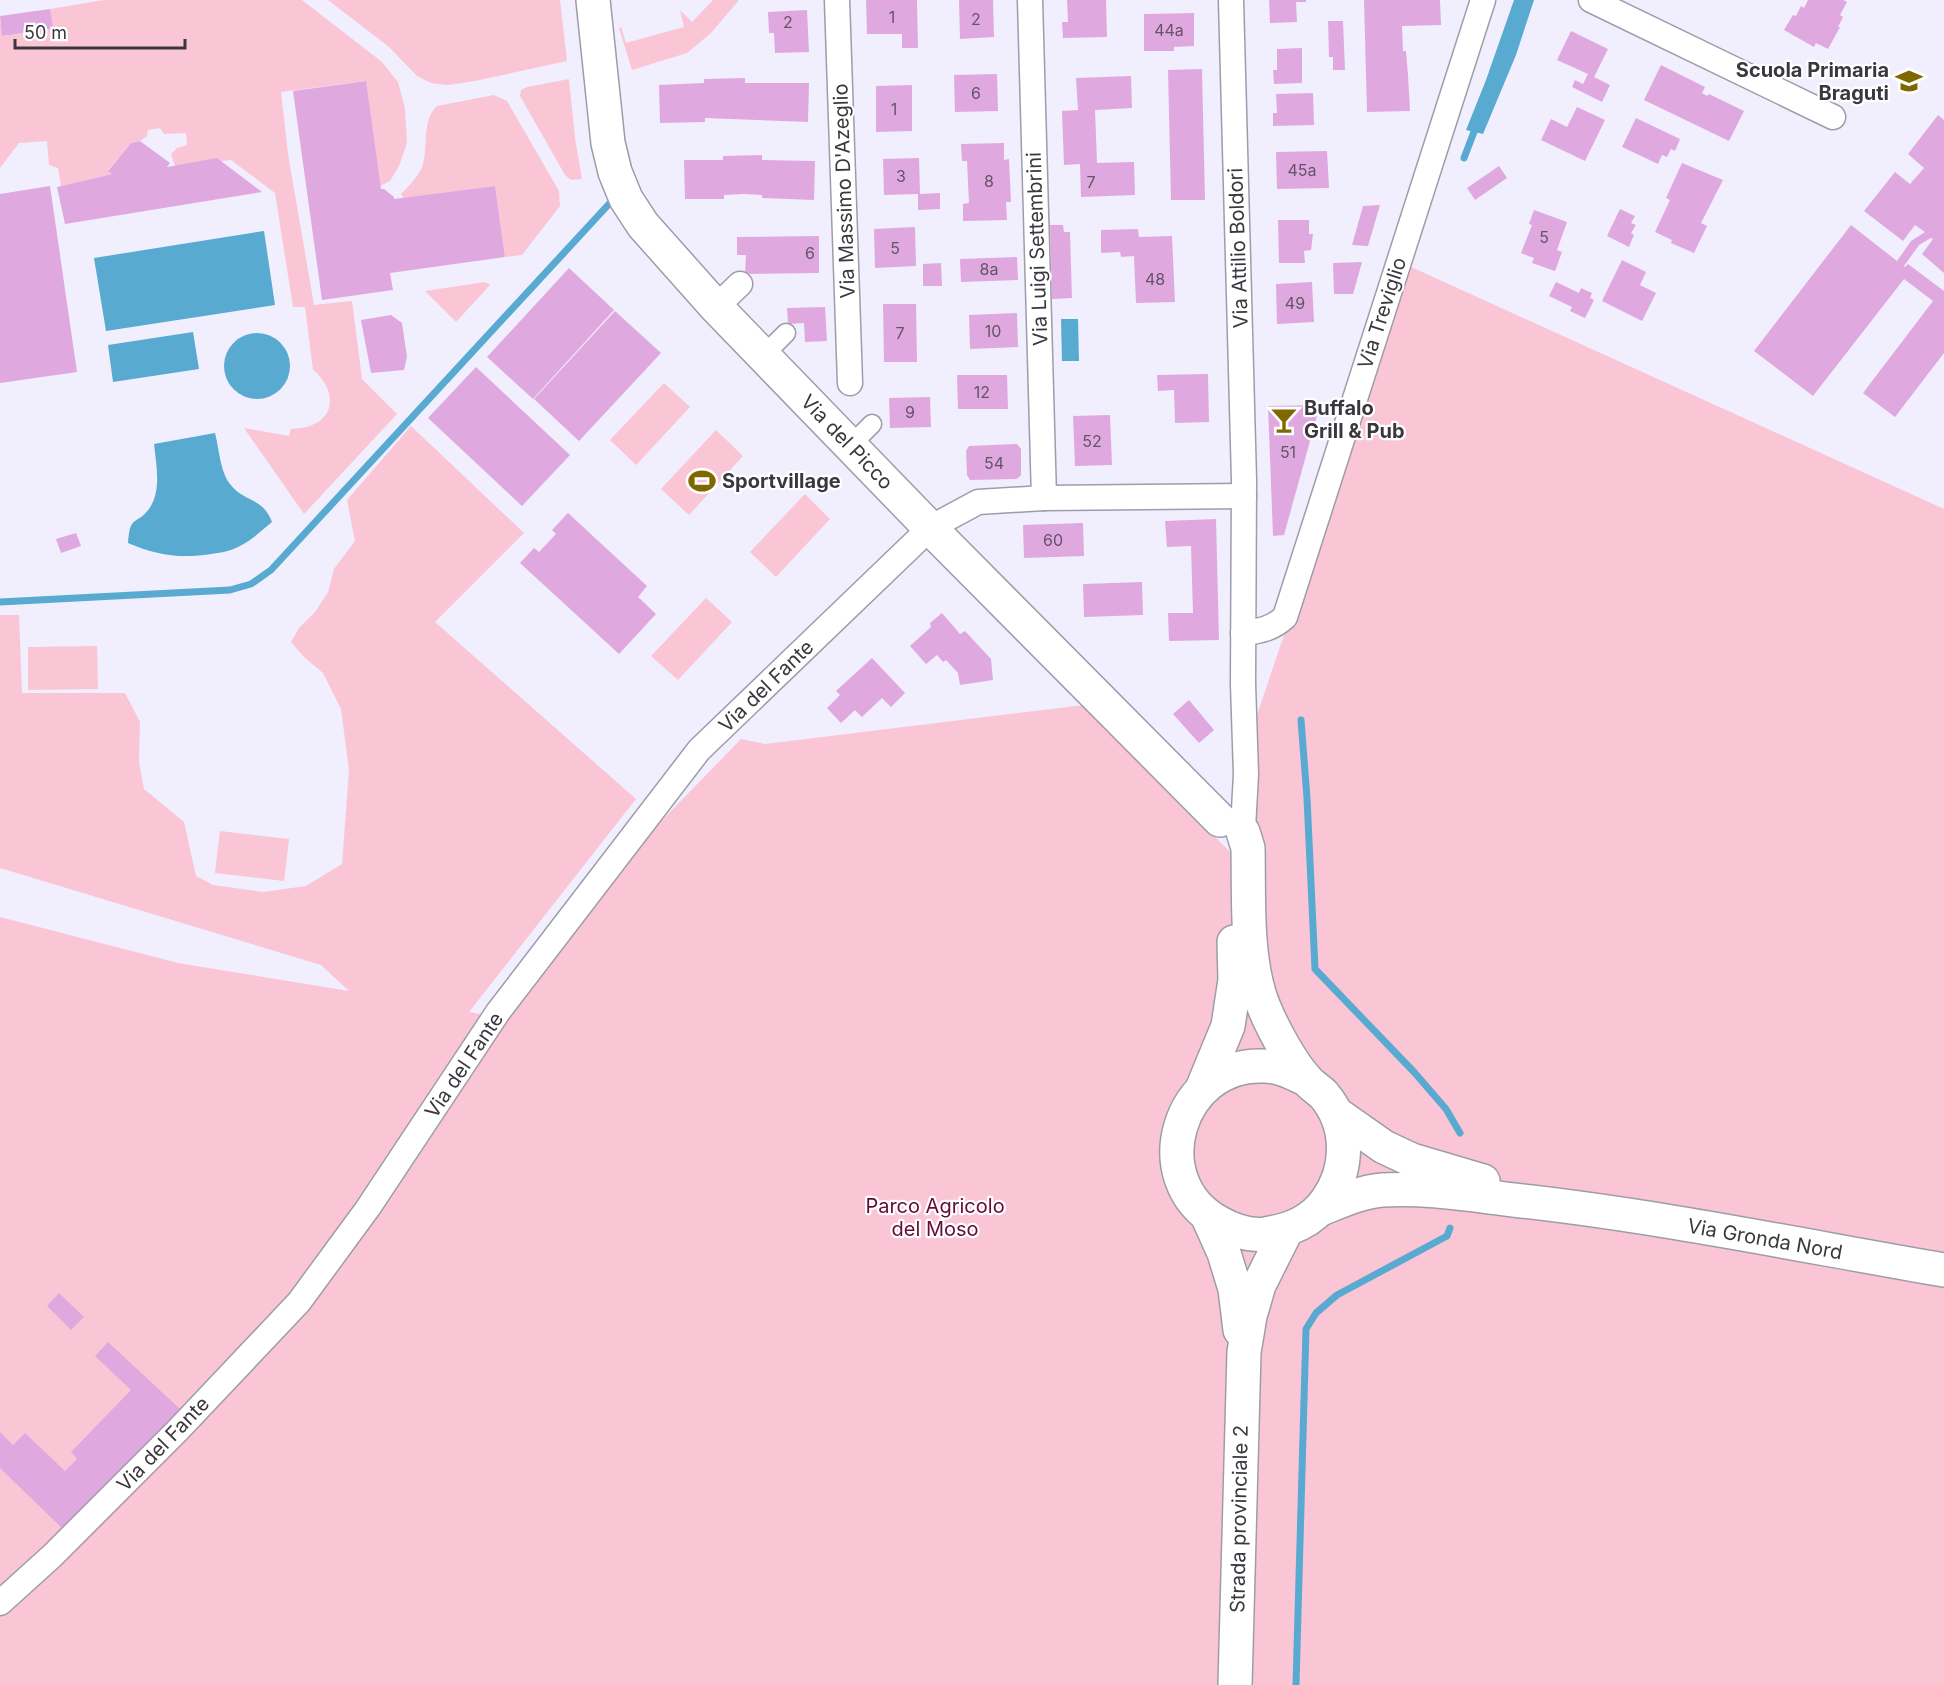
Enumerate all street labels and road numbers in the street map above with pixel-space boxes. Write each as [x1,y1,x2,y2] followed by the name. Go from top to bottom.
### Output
[828,83,860,299] street label: Via Massimo D'Azeglio
[1022,152,1052,346] street label: Via Luigi Settembrini
[1223,167,1253,329] street label: Via Attilio Boldori
[1353,254,1411,372] street label: Via Treviglio
[796,390,898,494] street label: Via del Picco
[714,635,818,737] street label: Via del Fante
[420,1008,508,1122] street label: Via del Fante
[1686,1214,1844,1264] street label: Via Gronda Nord
[112,1392,214,1496] street label: Via del Fante
[1225,1425,1253,1613] street label: Strada provinciale 2

